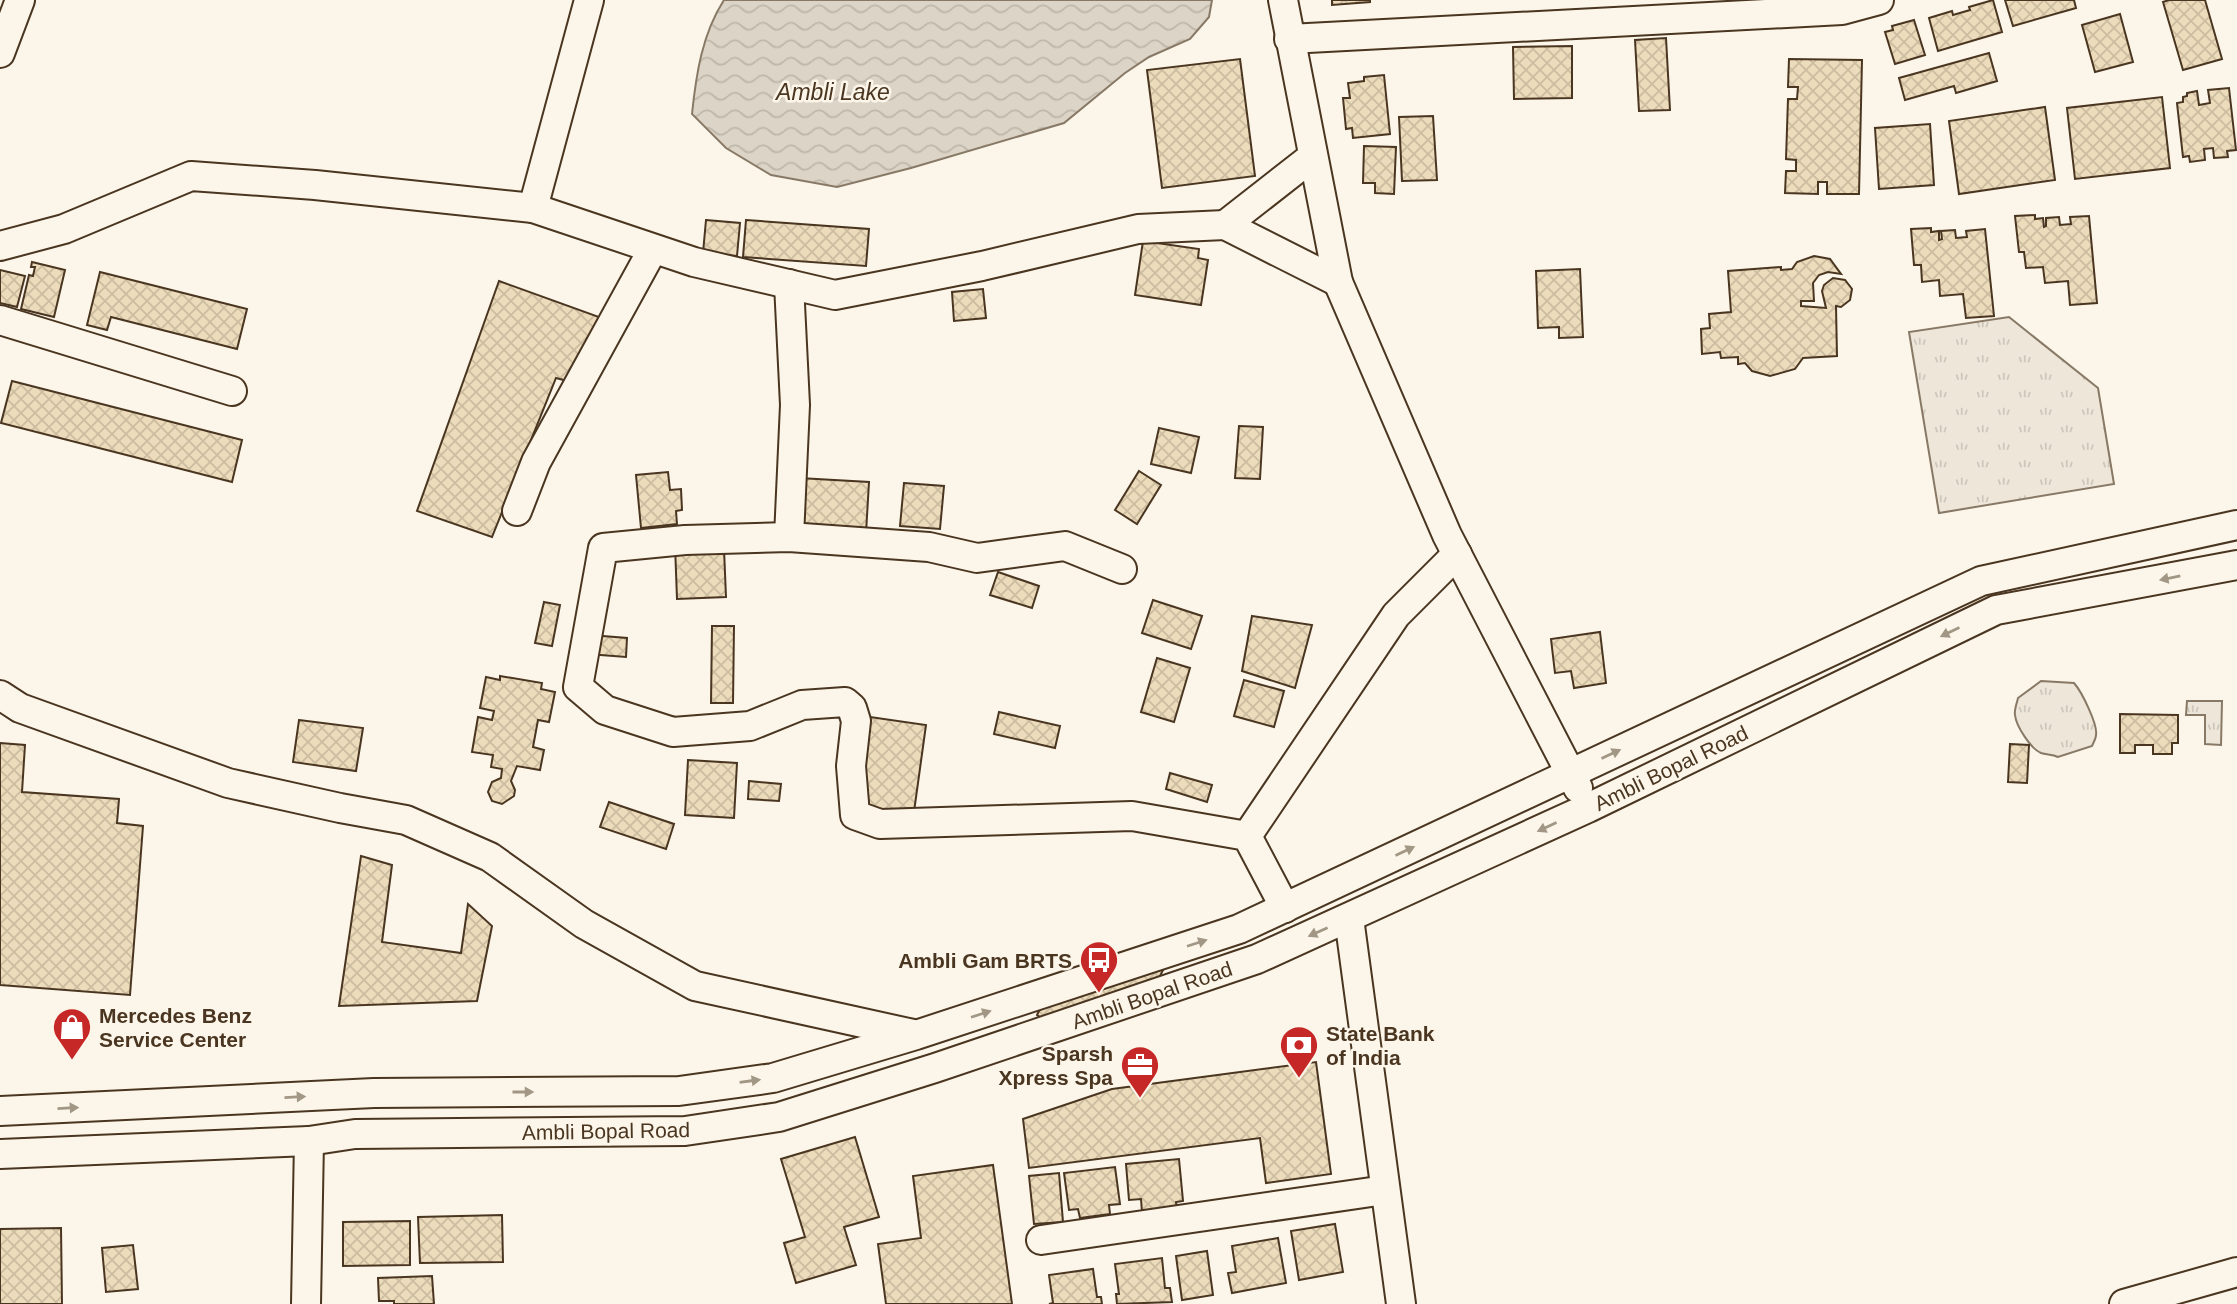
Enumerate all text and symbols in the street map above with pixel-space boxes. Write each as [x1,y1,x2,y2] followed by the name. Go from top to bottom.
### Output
[774,79,890,105] water label: Ambli Lake
[2159,572,2181,583] one-way arrow
[1940,627,1960,638] one-way arrow
[1590,721,1752,815] street label: Ambli Bopal Road
[1601,749,1621,760] one-way arrow
[1537,821,1557,833] one-way arrow
[1395,845,1415,857] one-way arrow
[1308,926,1328,938] one-way arrow
[1187,937,1208,948] one-way arrow
[1078,939,1120,994] bus stop icon: Ambli Gam BRTS
[898,949,1072,972] place label: Ambli Gam BRTS
[1069,957,1235,1033] street label: Ambli Bopal Road
[99,1004,252,1051] place label: Mercedes Benz Service Center
[51,1006,93,1061] shop icon: Mercedes Benz Service Center
[971,1008,992,1018] one-way arrow
[1326,1022,1435,1069] place label: State Bank of India
[1278,1024,1320,1079] bank icon: State Bank of India
[999,1042,1113,1089] place label: Sparsh Xpress Spa
[1119,1044,1161,1099] office icon: Sparsh Xpress Spa
[739,1076,761,1087] one-way arrow
[512,1086,534,1098] one-way arrow
[285,1091,307,1102] one-way arrow
[57,1102,79,1113] one-way arrow
[522,1118,690,1144] street label: Ambli Bopal Road

